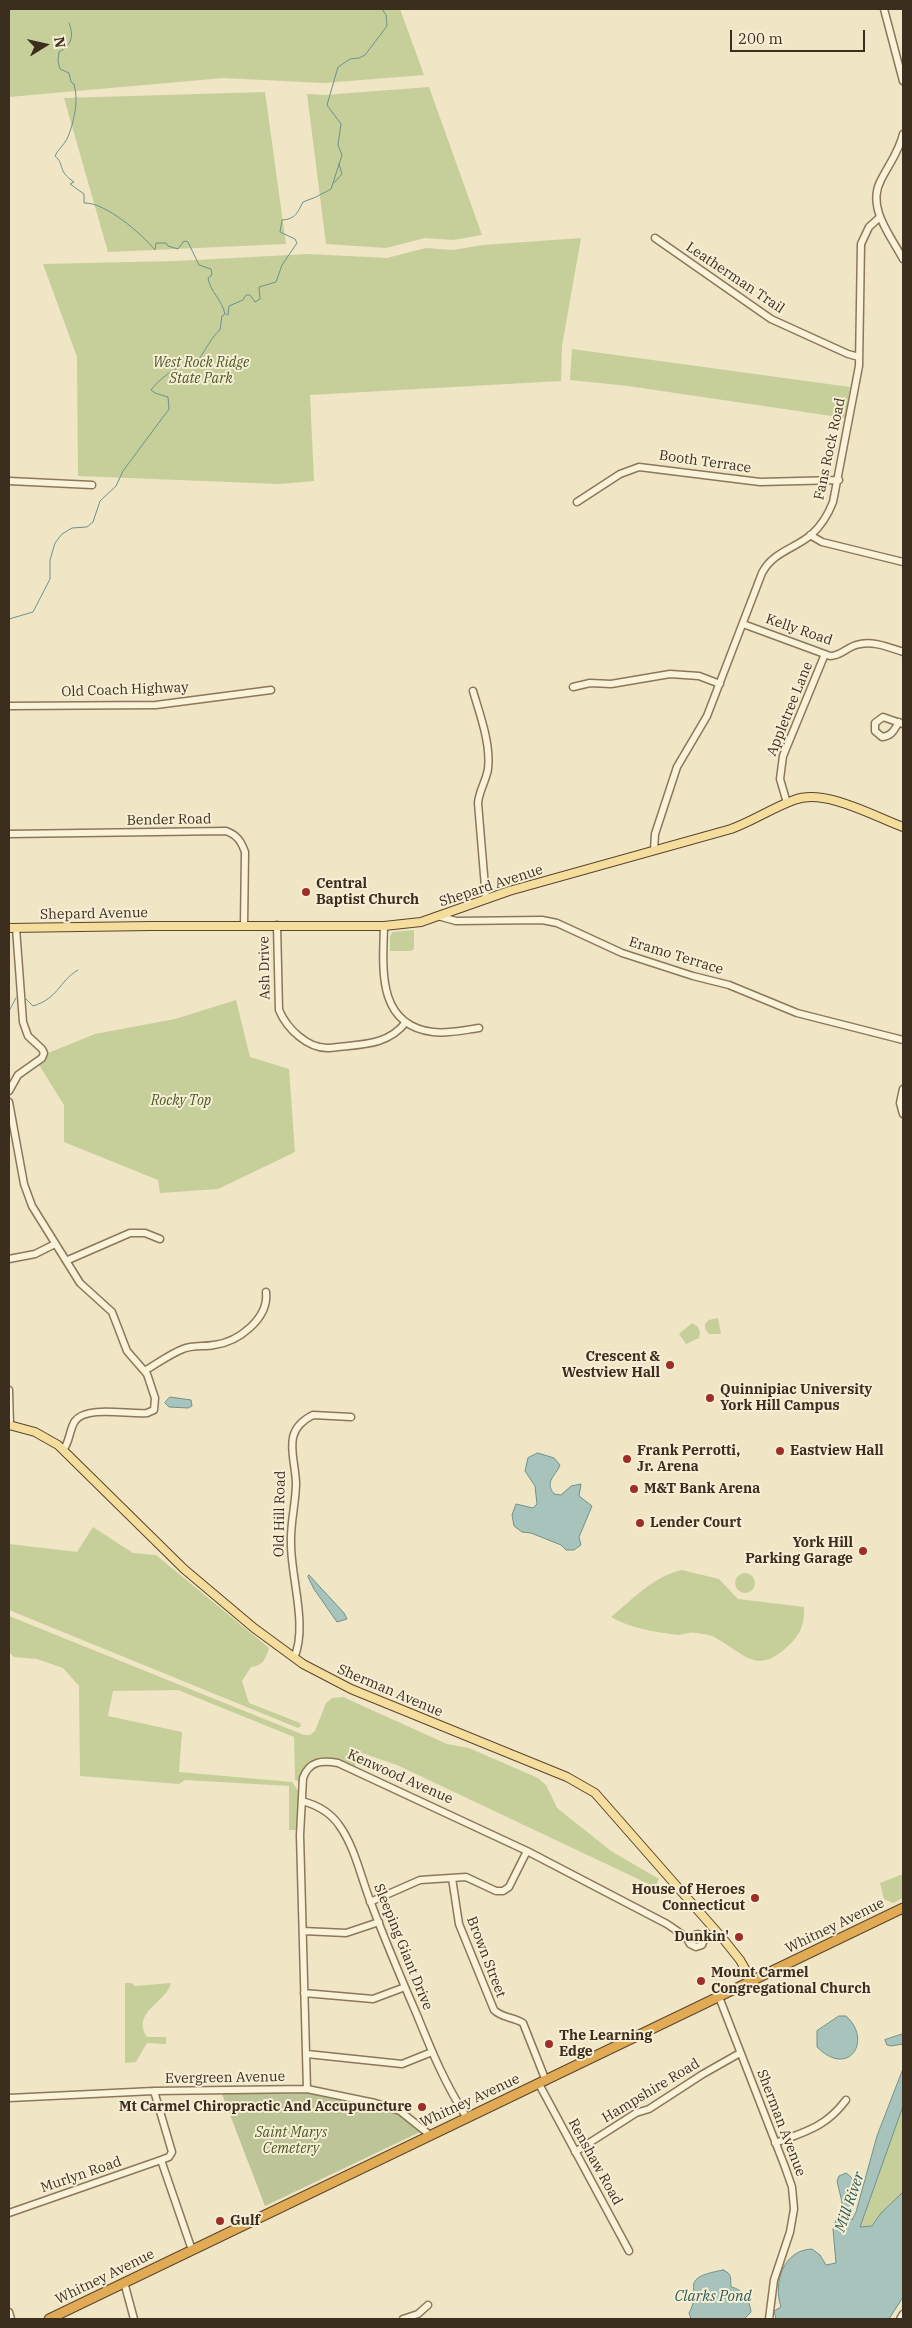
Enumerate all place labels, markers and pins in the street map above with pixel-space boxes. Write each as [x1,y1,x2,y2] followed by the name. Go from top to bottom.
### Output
[316,876,419,909] place label: Central Baptist Church
[300,886,312,898] marker: Central Baptist Church
[562,1349,660,1381] place label: Crescent & Westview Hall
[664,1359,676,1371] marker: Crescent & Westview Hall
[720,1382,872,1414] place label: Quinnipiac University York Hill Campus
[704,1392,716,1404] marker: Quinnipiac University York Hill Campus
[637,1443,740,1475] place label: Frank Perrotti, Jr. Arena
[790,1443,884,1459] place label: Eastview Hall
[774,1445,786,1457] marker: Eastview Hall
[621,1453,633,1465] marker: Frank Perrotti, Jr. Arena
[644,1481,760,1497] place label: M&T Bank Arena
[628,1483,640,1495] marker: M&T Bank Arena
[650,1515,742,1531] place label: Lender Court
[634,1517,646,1529] marker: Lender Court
[745,1535,853,1568] place label: York Hill Parking Garage
[857,1545,869,1557] marker: York Hill Parking Garage
[632,1882,745,1914] place label: House of Heroes Connecticut
[749,1892,761,1904] marker: House of Heroes Connecticut
[674,1929,729,1945] place label: Dunkin'
[733,1931,745,1943] marker: Dunkin'
[711,1965,871,1998] place label: Mount Carmel Congregational Church
[695,1975,707,1987] marker: Mount Carmel Congregational Church
[559,2028,652,2060] place label: The Learning Edge
[543,2038,555,2050] marker: The Learning Edge
[119,2099,412,2115] place label: Mt Carmel Chiropractic And Accupuncture
[416,2101,428,2113] marker: Mt Carmel Chiropractic And Accupuncture
[230,2213,260,2229] place label: Gulf
[214,2215,226,2227] marker: Gulf

